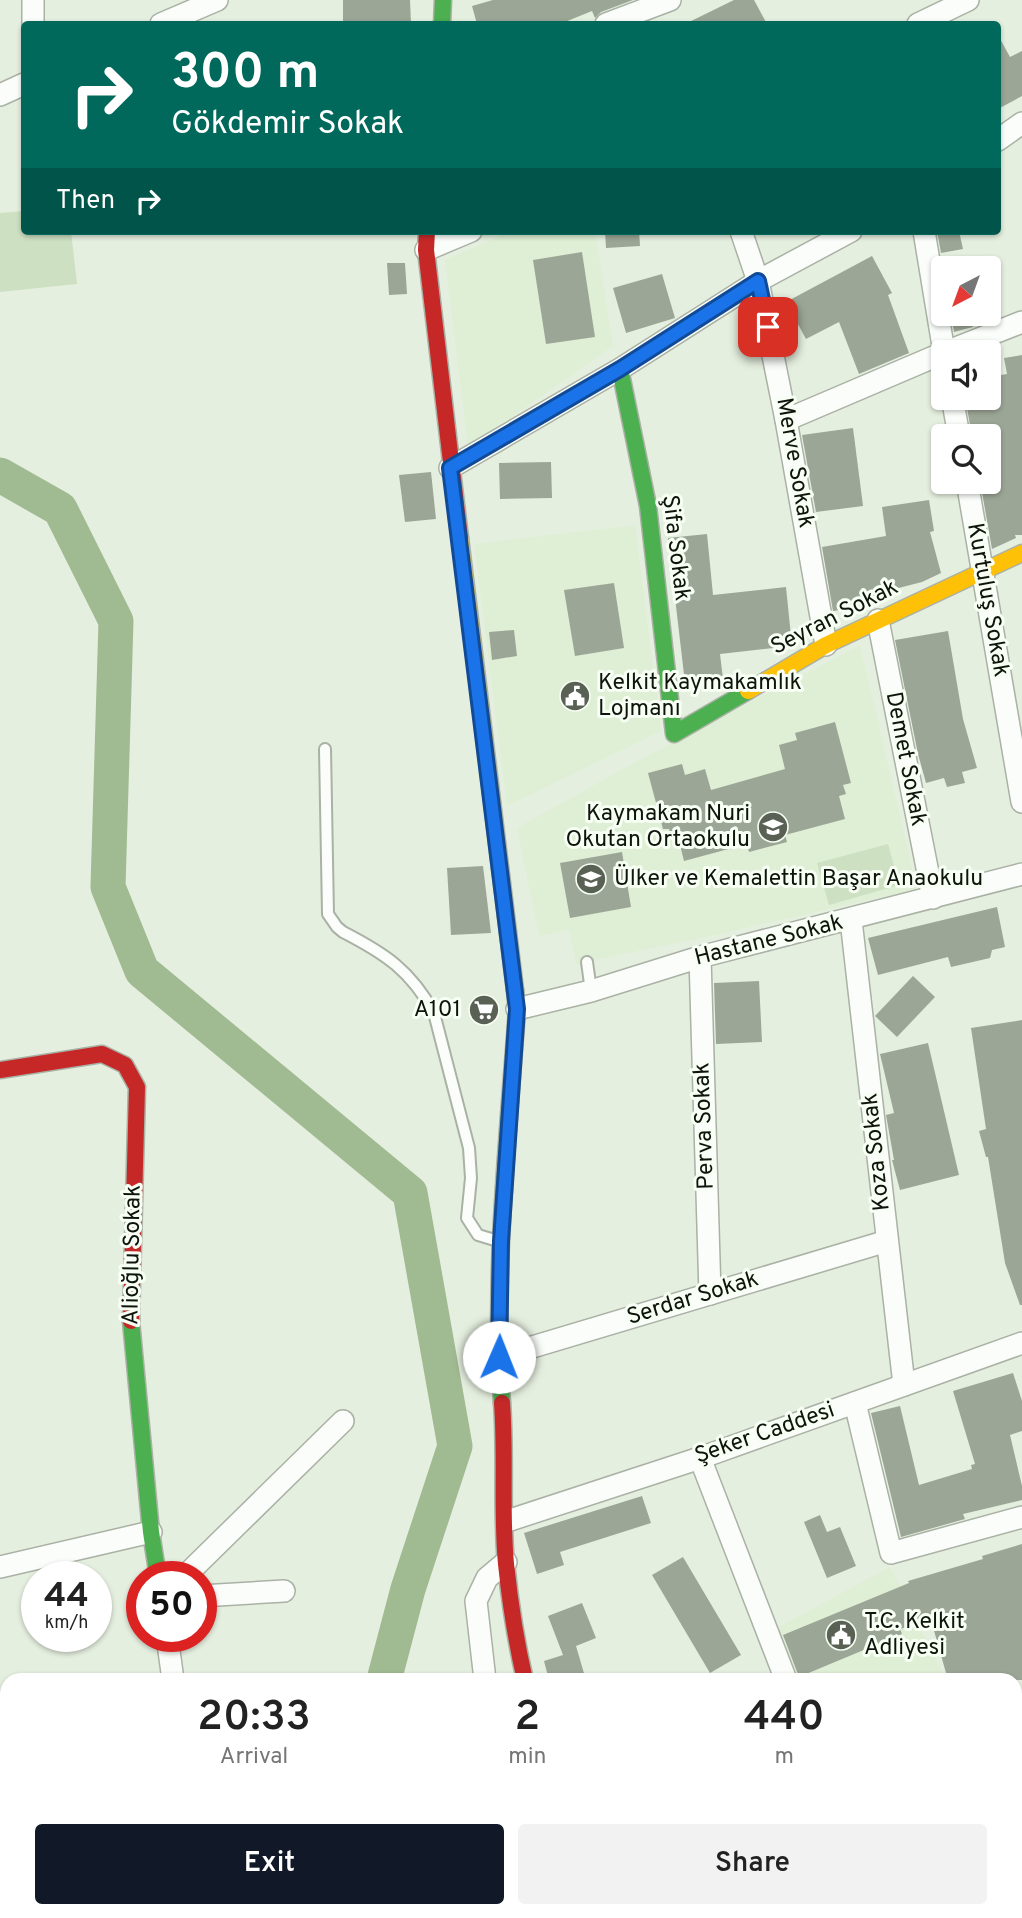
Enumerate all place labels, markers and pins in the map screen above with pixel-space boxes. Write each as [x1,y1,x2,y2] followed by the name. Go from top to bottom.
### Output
[738,297,798,357] pin
[598,669,802,724] place label: Kelkit Kaymakamlık Lojmanı
[558,679,592,713] public building icon: Kelkit Kaymakamlık Lojmanı
[565,800,750,855] place label: Kaymakam Nuri Okutan Ortaokulu
[756,810,790,844] school or university icon: Kaymakam Nuri Okutan Ortaokulu
[574,862,608,896] school or university icon: Ülker ve Kemalettin Başar Anaokulu
[614,864,983,894] place label: Ülker ve Kemalettin Başar Anaokulu
[467,993,501,1027] supermarket icon: A101
[414,996,461,1025] place label: A101
[864,1608,965,1663] place label: T.C. Kelkit Adliyesi
[824,1618,858,1652] public building icon: T.C. Kelkit Adliyesi

